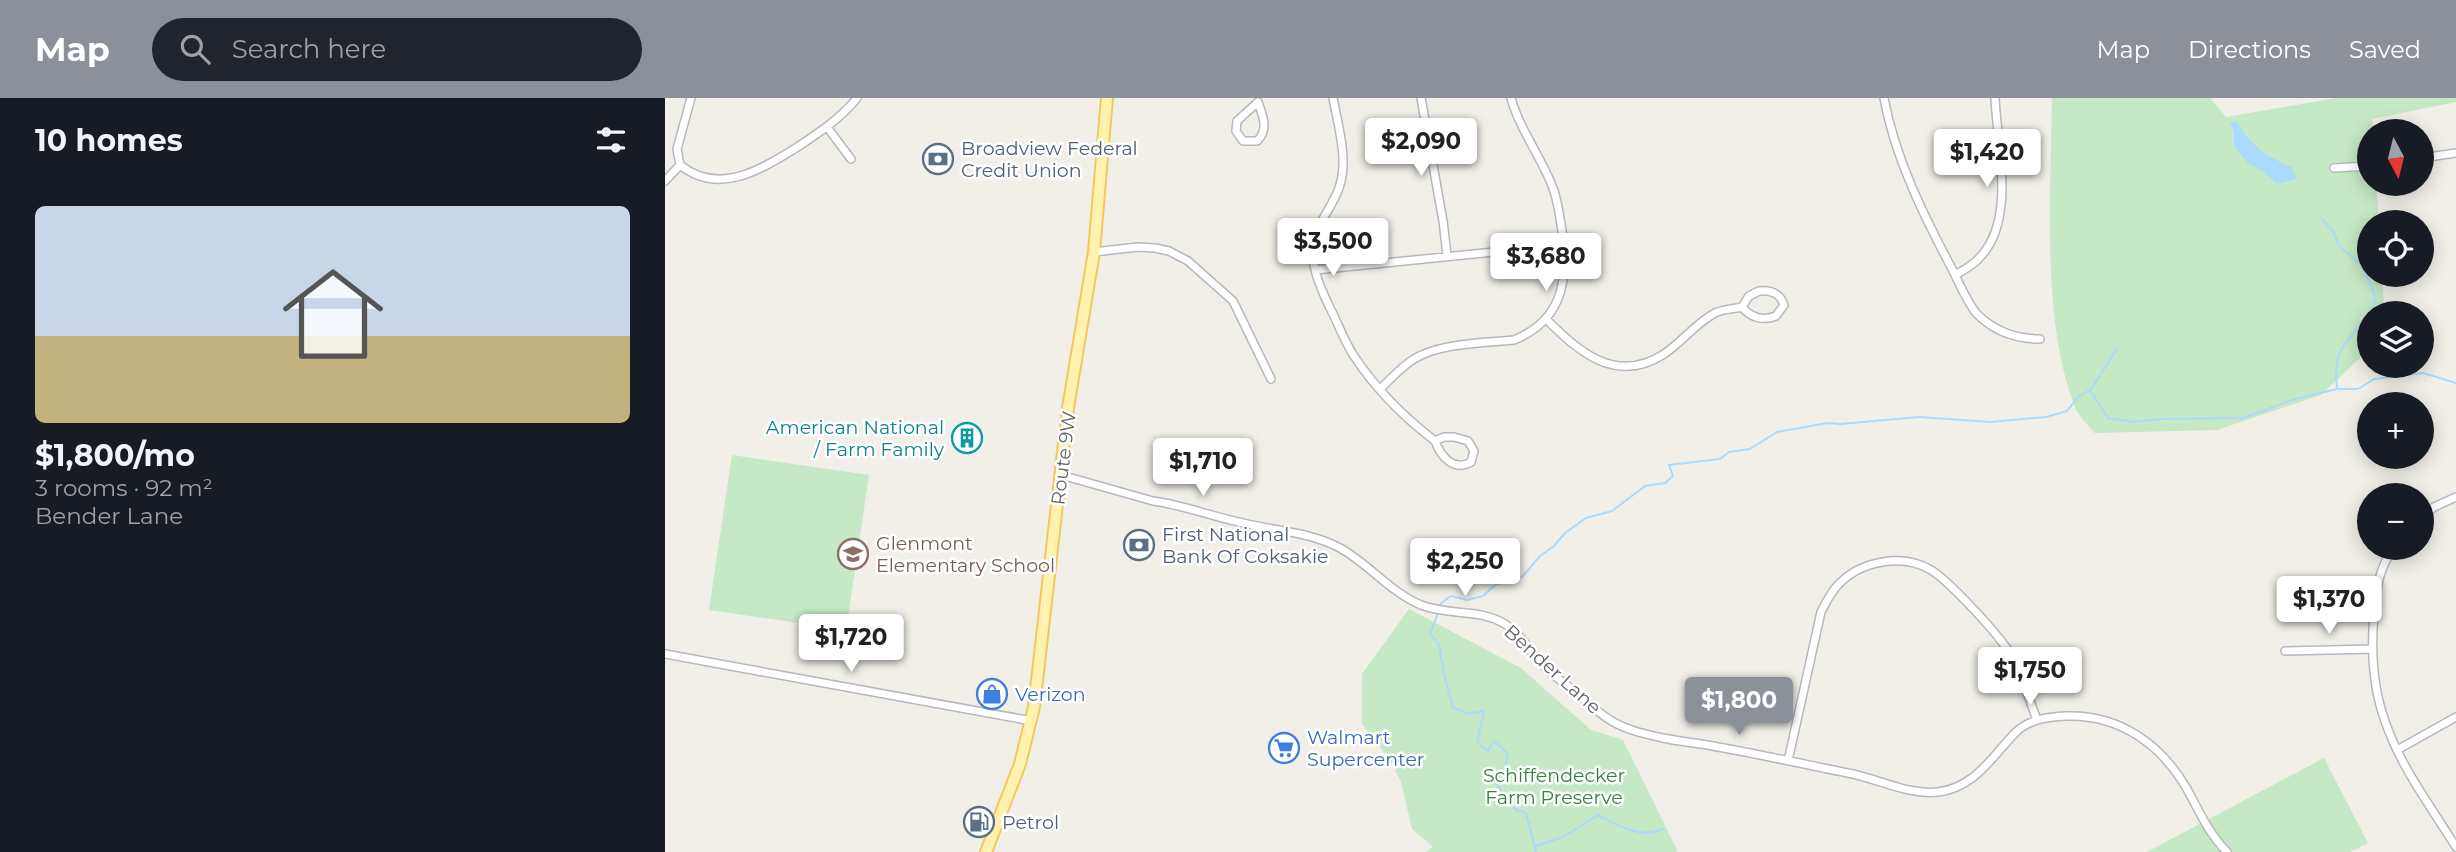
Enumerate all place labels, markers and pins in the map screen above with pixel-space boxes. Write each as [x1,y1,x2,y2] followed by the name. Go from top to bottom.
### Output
[1364,118,1478,178] pin: $2,090
[1930,130,2044,189] pin: $1,420
[961,137,1138,182] place label: Broadview Federal Credit Union
[921,142,955,176] bank icon: Broadview Federal Credit Union
[1276,218,1390,278] pin: $3,500
[1489,234,1603,293] pin: $3,680
[766,416,945,461] place label: American National / Farm Family
[950,421,984,455] building icon: American National / Farm Family
[1146,438,1260,498] pin: $1,710
[1162,523,1329,568] place label: First National Bank Of Coksakie
[1122,528,1156,562] bank icon: First National Bank Of Coksakie
[876,532,1055,577] place label: Glenmont Elementary School
[836,537,870,571] school or university icon: Glenmont Elementary School
[1408,538,1522,598] pin: $2,250
[2272,576,2386,636] pin: $1,370
[794,614,908,674] pin: $1,720
[1973,648,2087,707] pin: $1,750
[975,677,1009,711] shop icon: Verizon
[1682,678,1796,737] pin: $1,800
[1015,683,1086,706] place label: Verizon
[1307,726,1425,771] place label: Walmart Supercenter
[1267,731,1301,765] supermarket icon: Walmart Supercenter
[962,805,996,839] fuel station icon: Petrol
[1002,811,1059,834] place label: Petrol

